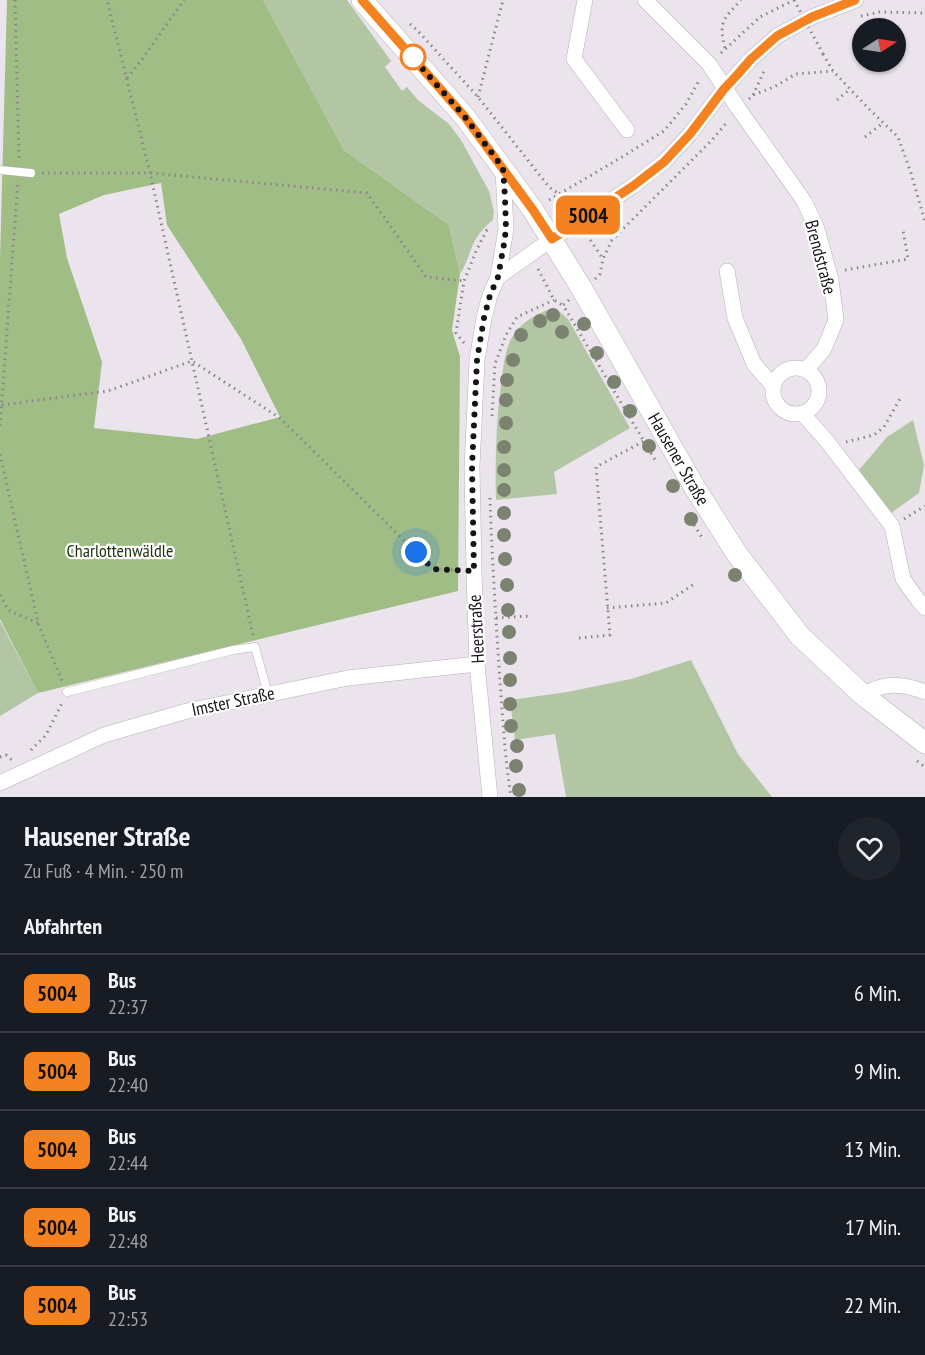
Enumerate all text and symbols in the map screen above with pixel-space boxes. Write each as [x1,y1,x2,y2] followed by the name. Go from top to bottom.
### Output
[852,18,906,72] north arrow
[852,18,906,72] map controls
[400,44,426,70] unlabelled marker
[546,196,630,234] line badge: 5004
[568,202,608,229] text: 5004
[800,217,842,297] street label: Brendstraße
[643,409,715,509] street label: Hausener Straße
[401,537,431,567] your location
[67,539,173,562] park label: Charlottenwäldle
[463,594,489,664] street label: Heerstraße
[190,681,276,721] street label: Imster Straße
[24,817,190,854] text: Hausener Straße
[838,817,901,880] button: heart
[24,858,183,884] text: Zu Fuß · 4 Min. · 250 m
[24,912,102,940] text: Abfahrten
[108,966,136,994] text: Bus
[854,979,901,1007] text: 6 Min.
[37,980,77,1007] text: 5004
[108,994,148,1020] text: 22:37
[108,1044,136,1072] text: Bus
[854,1057,901,1085] text: 9 Min.
[37,1058,77,1085] text: 5004
[108,1072,148,1098] text: 22:40
[108,1122,136,1150] text: Bus
[844,1135,901,1163] text: 13 Min.
[37,1136,77,1163] text: 5004
[108,1150,148,1176] text: 22:44
[108,1200,136,1228] text: Bus
[845,1213,901,1241] text: 17 Min.
[37,1214,77,1241] text: 5004
[108,1228,148,1254] text: 22:48
[108,1278,136,1306] text: Bus
[844,1291,901,1319] text: 22 Min.
[37,1292,77,1319] text: 5004
[108,1306,148,1332] text: 22:53

